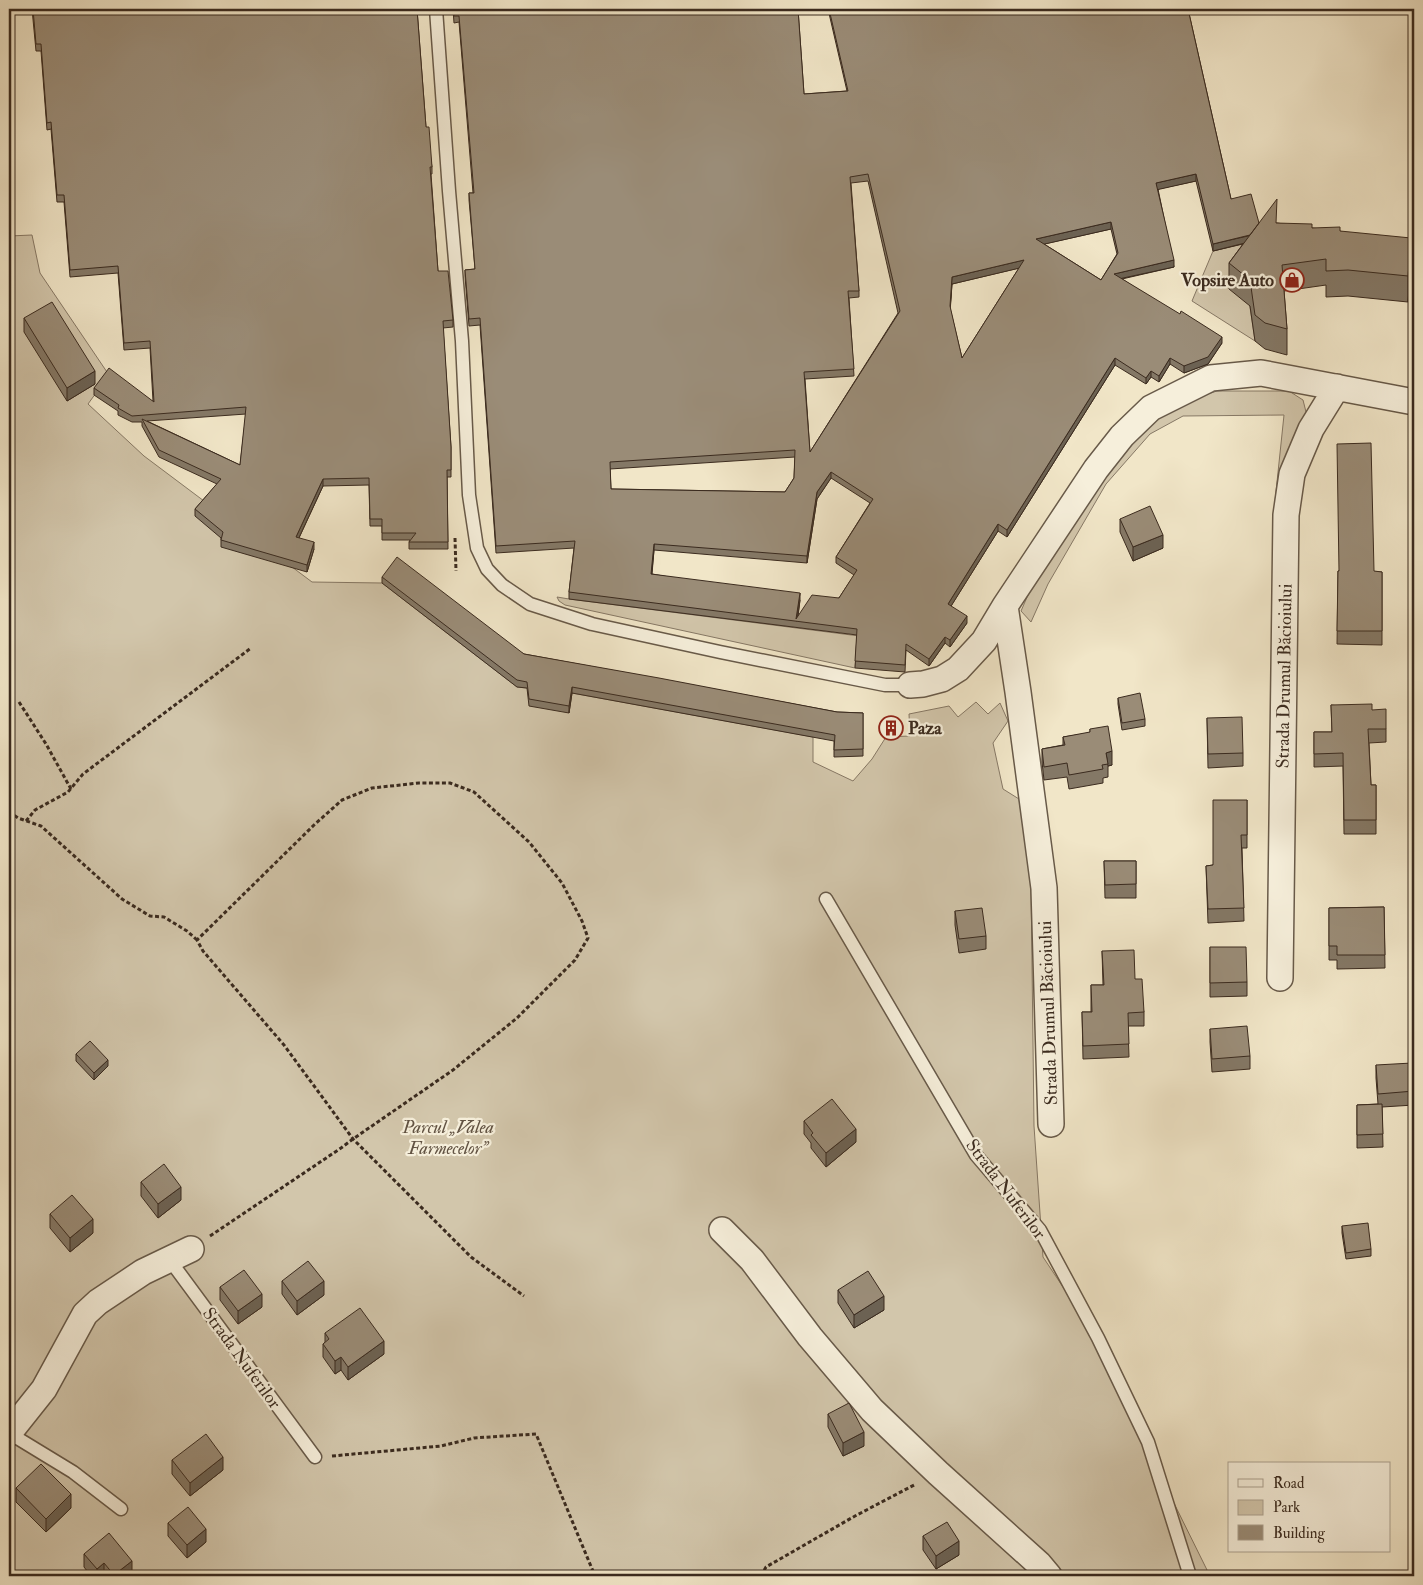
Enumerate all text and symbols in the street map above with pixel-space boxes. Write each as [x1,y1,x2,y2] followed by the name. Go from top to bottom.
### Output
[1279,267,1305,293] shop icon: Vopsire Auto
[1180,269,1274,292] place label: Vopsire Auto
[1271,583,1298,769] street label: Strada Drumul Băcioiului
[878,715,904,741] building icon: Paza
[908,717,942,740] place label: Paza
[1034,920,1063,1106] street label: Strada Drumul Băcioiului
[401,1116,494,1160] park label: Parcul „Valea Farmecelor”
[960,1135,1051,1244] street label: Strada Nuferilor
[197,1303,286,1414] street label: Strada Nuferilor
[1228,1462,1390,1552] legend
[1273,1474,1305,1493] text: Road
[1273,1498,1300,1517] text: Park
[1273,1524,1325,1543] text: Building

